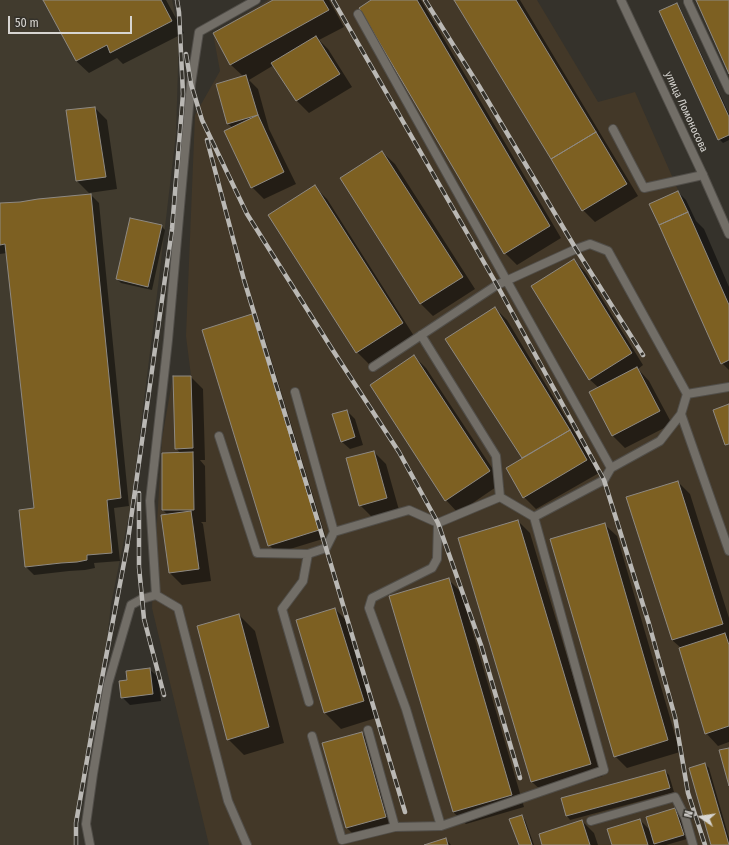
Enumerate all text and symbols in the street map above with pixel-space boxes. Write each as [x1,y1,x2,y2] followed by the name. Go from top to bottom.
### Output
[10,8,134,34] scale bar
[15,16,39,30] text: 50 m
[662,70,710,154] street label: улица Ломоносова
[681,797,721,837] north arrow
[682,810,696,819] text: N

